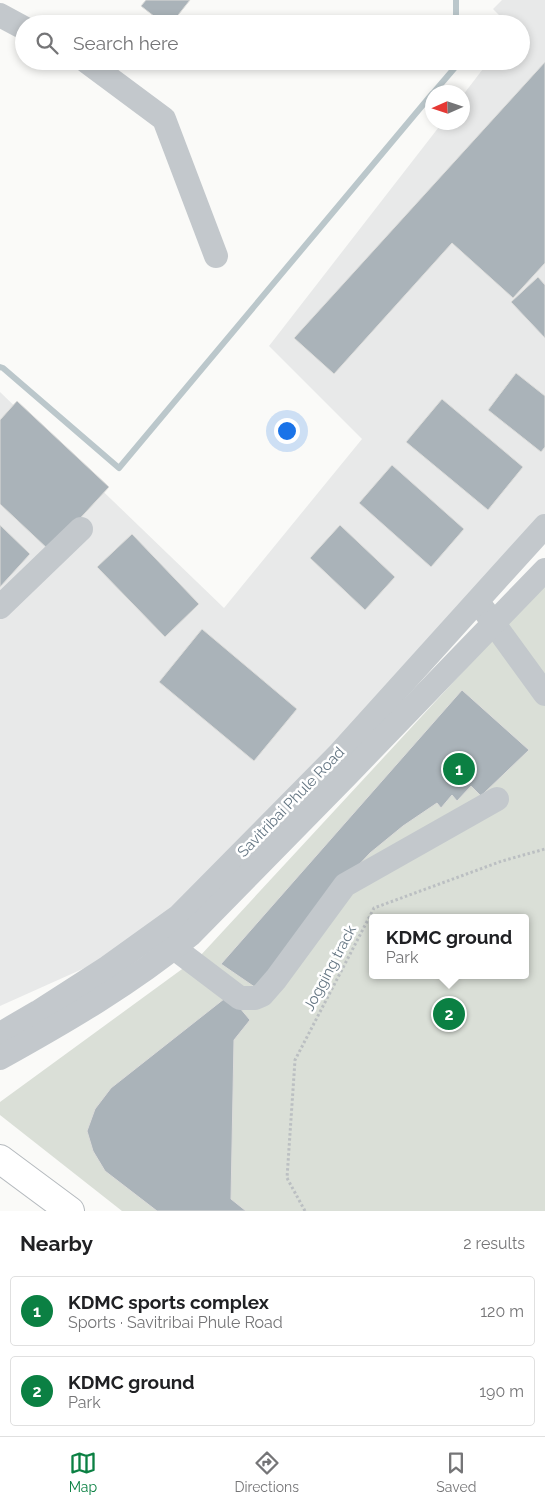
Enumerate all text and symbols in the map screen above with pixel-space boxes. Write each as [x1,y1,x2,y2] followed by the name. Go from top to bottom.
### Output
[15,15,530,70] search box
[33,29,61,57] icon: search
[73,32,179,54] text: Search here
[425,85,470,130] north arrow
[274,418,300,444] your location
[234,743,348,861] street label: Savitribai Phule Road
[443,750,475,788] pin: 1
[369,914,529,979] popup
[300,922,360,1014] street label: Jogging track
[386,926,512,948] text: KDMC ground
[386,948,418,967] text: Park
[433,995,465,1033] pin: 2
[20,1231,93,1256] text: Nearby
[463,1234,525,1253] text: 2 results
[68,1291,269,1313] text: KDMC sports complex
[33,1302,41,1321] text: 1
[480,1302,524,1321] text: 120 m
[68,1313,283,1332] text: Sports · Savitribai Phule Road
[68,1371,195,1393] text: KDMC ground
[32,1382,42,1401] text: 2
[479,1382,524,1401] text: 190 m
[68,1393,101,1412] text: Park
[69,1449,97,1495] tab: Map
[234,1449,299,1495] tab: Directions
[436,1449,476,1495] tab: Saved

